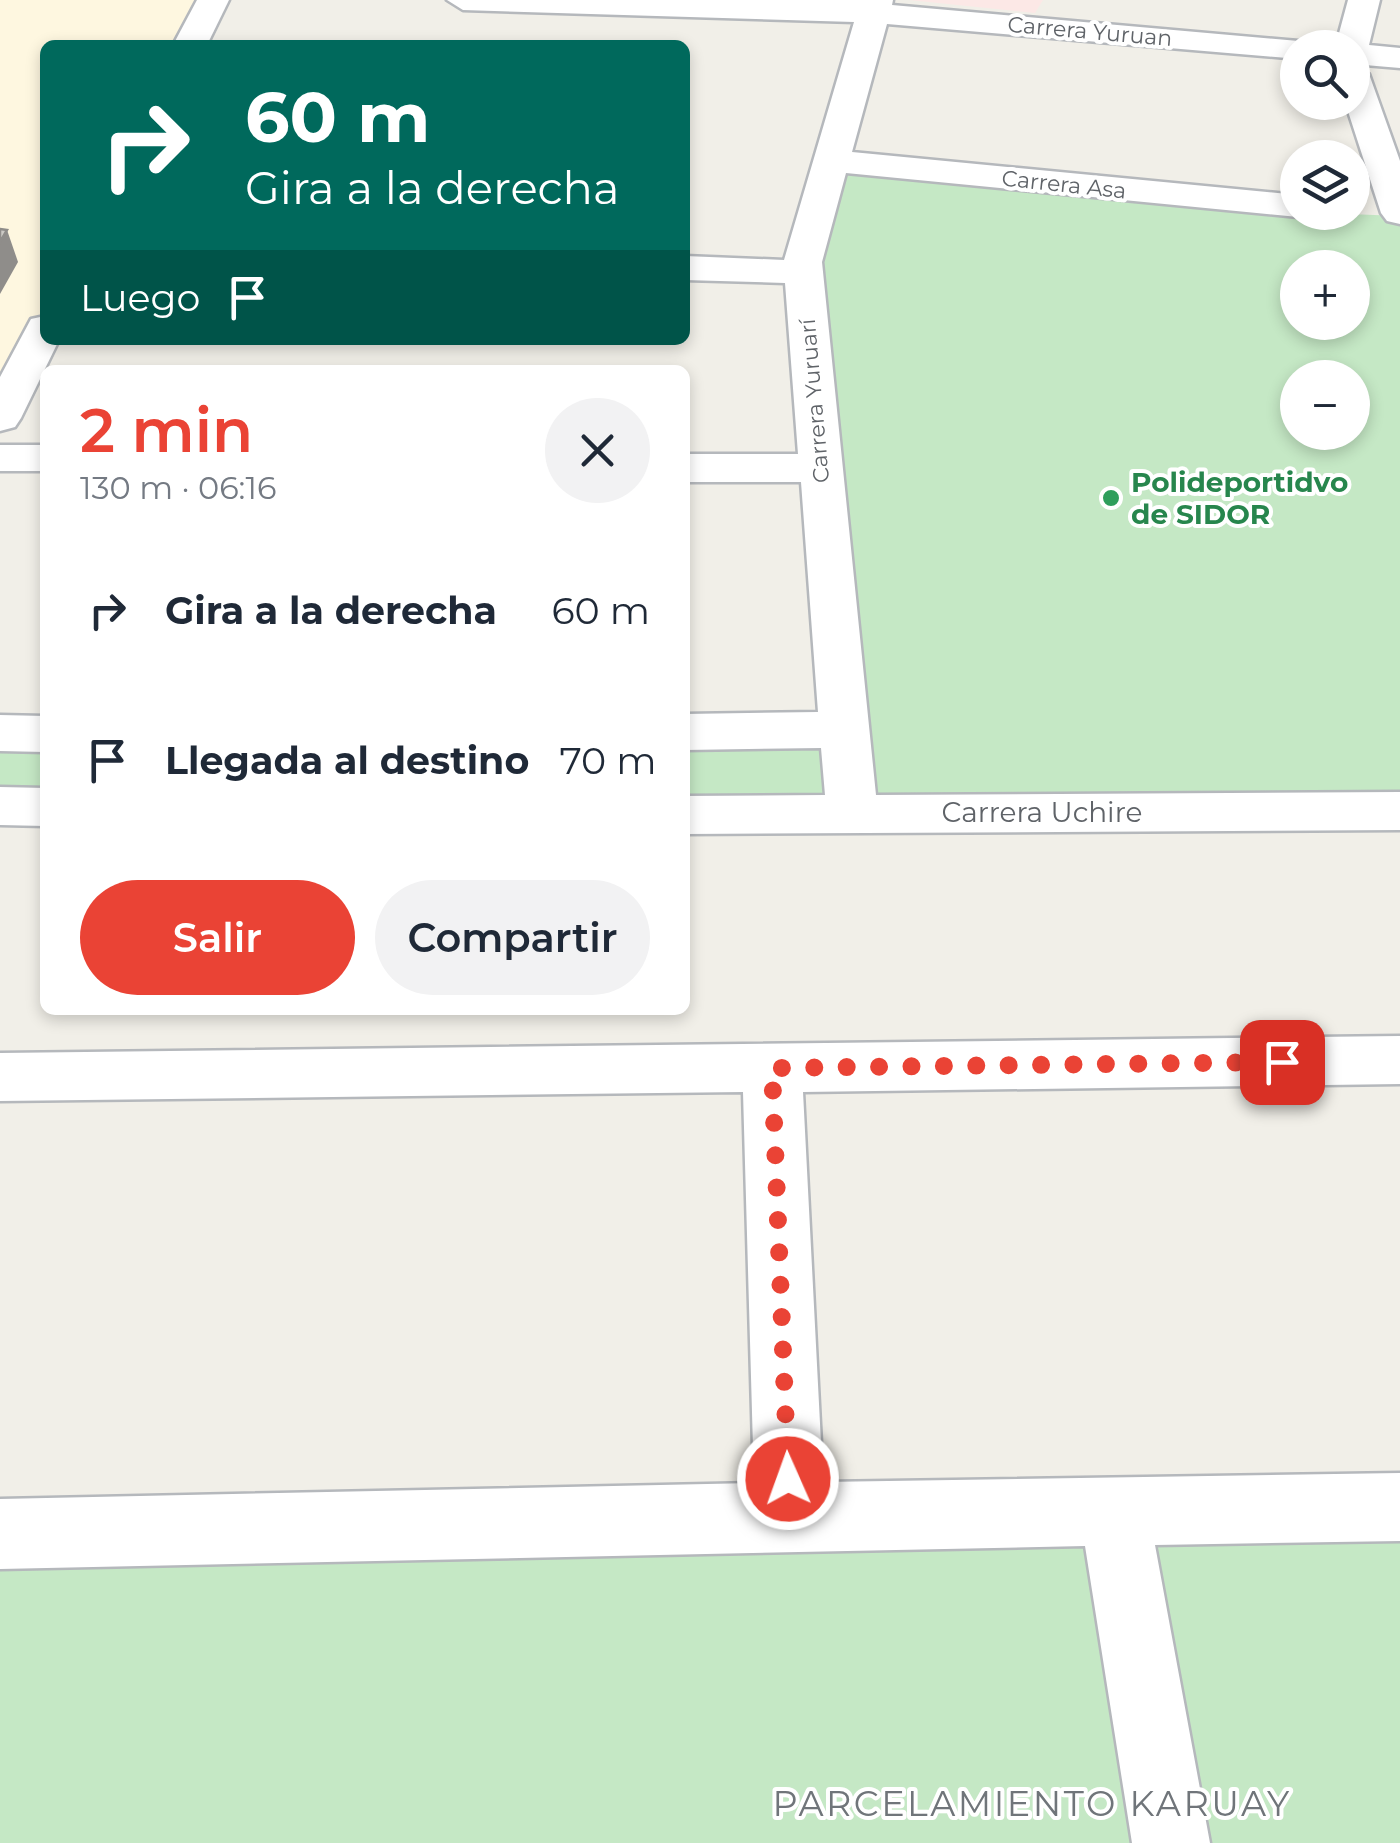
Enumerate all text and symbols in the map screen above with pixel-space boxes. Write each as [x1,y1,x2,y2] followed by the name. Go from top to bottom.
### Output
[1007,11,1173,52] street label: Carrera Yuruan
[1280,30,1370,450] map controls
[1280,30,1370,120] button: search
[245,74,430,160] text: 60 m
[80,80,210,210] icon: right
[1280,140,1370,230] button: layers
[245,160,620,215] text: Gira a la derecha
[1000,165,1127,204] street label: Carrera Asa
[1280,250,1370,340] button: +
[220,270,275,325] icon: arrive
[80,274,200,321] text: Luego
[794,317,835,484] street label: Carrera Yuruarí
[1280,360,1370,450] button: −
[80,394,253,467] text: 2 min
[545,398,650,503] button: close
[1131,465,1348,531] place label: Polideportidvo de SIDOR
[80,468,276,507] text: 130 m · 06:16
[1100,487,1122,509] marker: Polideportidvo de SIDOR
[80,583,135,638] icon: right
[165,587,497,634] text: Gira a la derecha
[551,587,650,634] text: 60 m
[80,733,135,788] icon: arrive
[165,737,529,784] text: Llegada al destino
[559,737,656,784] text: 70 m
[942,795,1142,829] street label: Carrera Uchire
[80,880,355,995] button: Salir
[375,880,650,995] button: Compartir
[1240,1020,1325,1105] pin
[1255,1035,1310,1090] icon: arrive
[736,1427,840,1531] position arrow
[772,1782,1292,1825] district label: PARCELAMIENTO KARUAY

